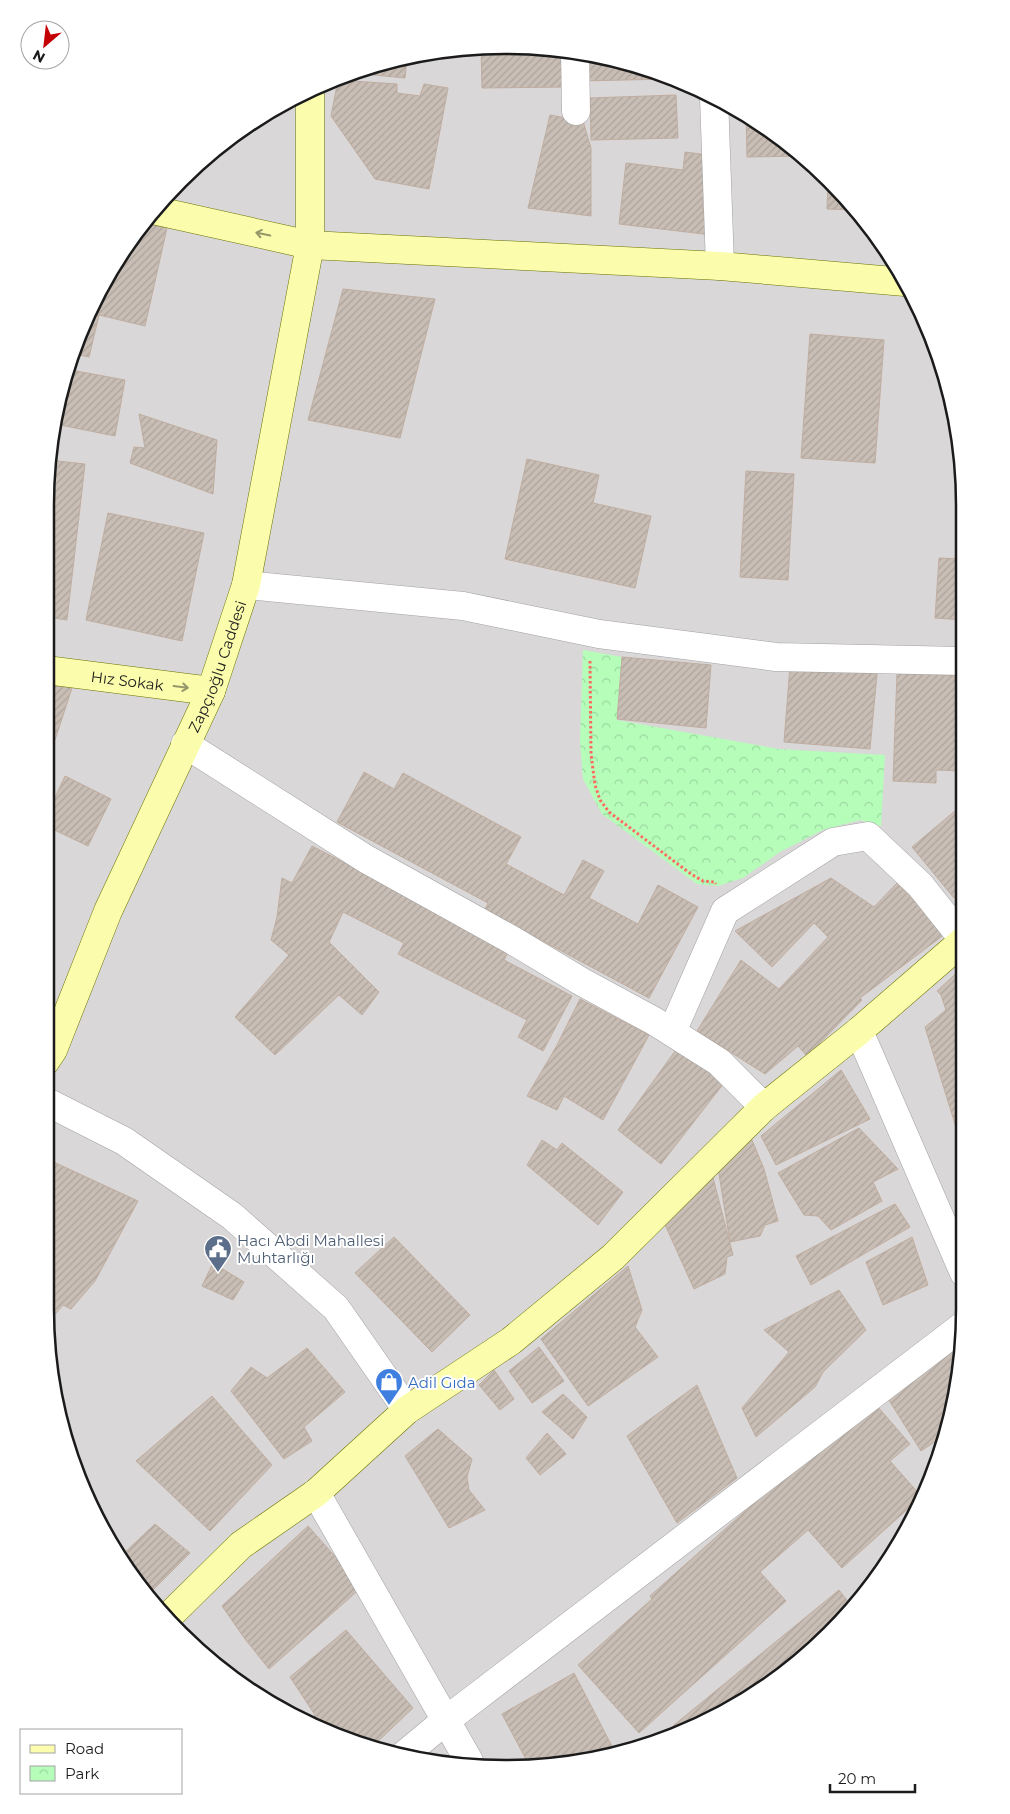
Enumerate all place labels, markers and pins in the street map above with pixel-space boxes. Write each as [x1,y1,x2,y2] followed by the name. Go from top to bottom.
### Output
[237,1231,384,1267] place label: Hacı Abdi Mahallesi Muhtarlığı
[203,1234,233,1273] public building icon: Hacı Abdi Mahallesi Muhtarlığı
[374,1367,404,1406] shop icon: Adil Gıda
[408,1373,476,1392] place label: Adil Gıda

